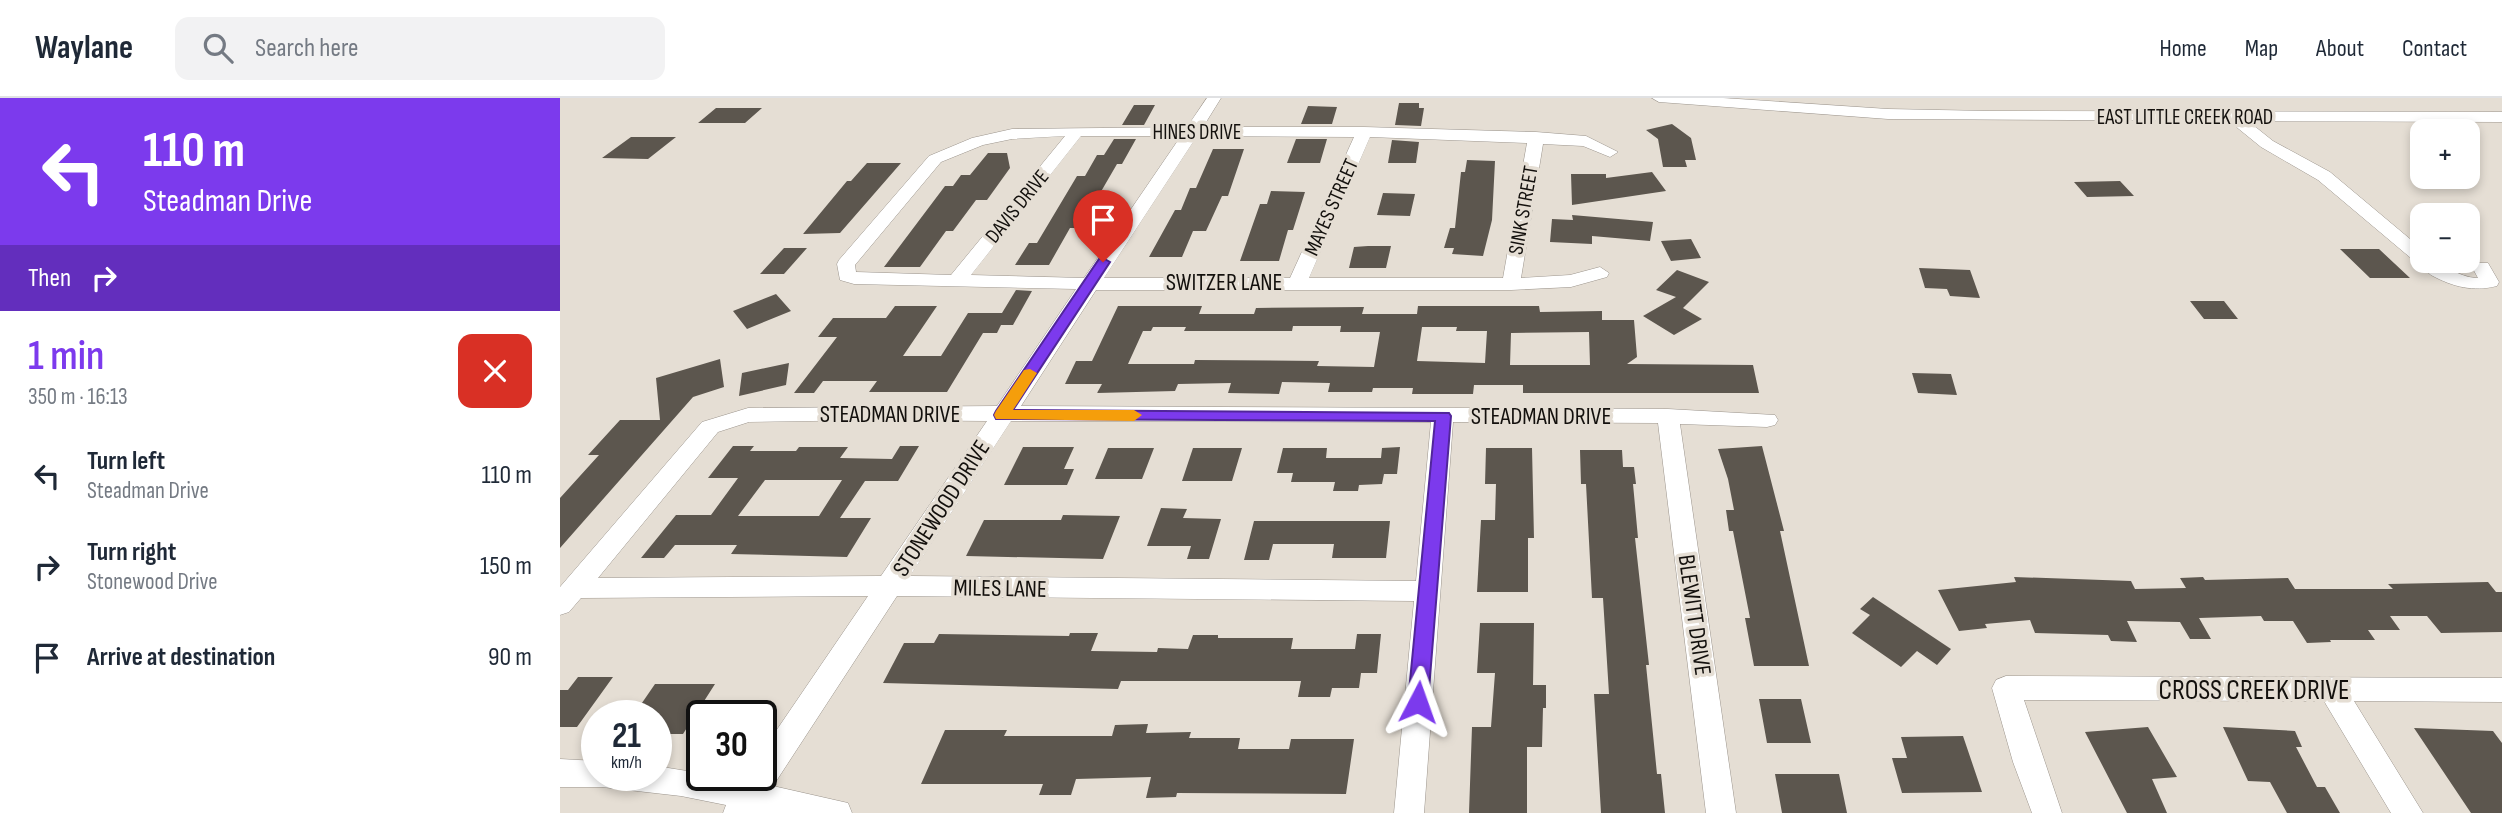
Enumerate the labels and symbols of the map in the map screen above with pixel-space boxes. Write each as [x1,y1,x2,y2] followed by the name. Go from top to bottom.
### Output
[2097,105,2273,130] street label: EAST LITTLE CREEK ROAD
[1153,120,1241,145] street label: HINES DRIVE
[1299,155,1364,259] street label: MAYES STREET
[1503,163,1544,256] street label: SINK STREET
[980,165,1054,248] street label: DAVIS DRIVE
[1073,190,1133,262] pin
[1166,268,1282,297] street label: SWITZER LANE
[820,400,960,429] street label: STEADMAN DRIVE
[1471,402,1611,431] street label: STEADMAN DRIVE
[887,435,996,582] street label: STONEWOOD DRIVE
[1672,553,1717,677] street label: BLEWITT DRIVE
[953,573,1047,604] street label: MILES LANE
[1381,665,1455,739] position arrow
[2158,674,2350,707] street label: CROSS CREEK DRIVE
[686,700,777,791] speed limit sign: 30

